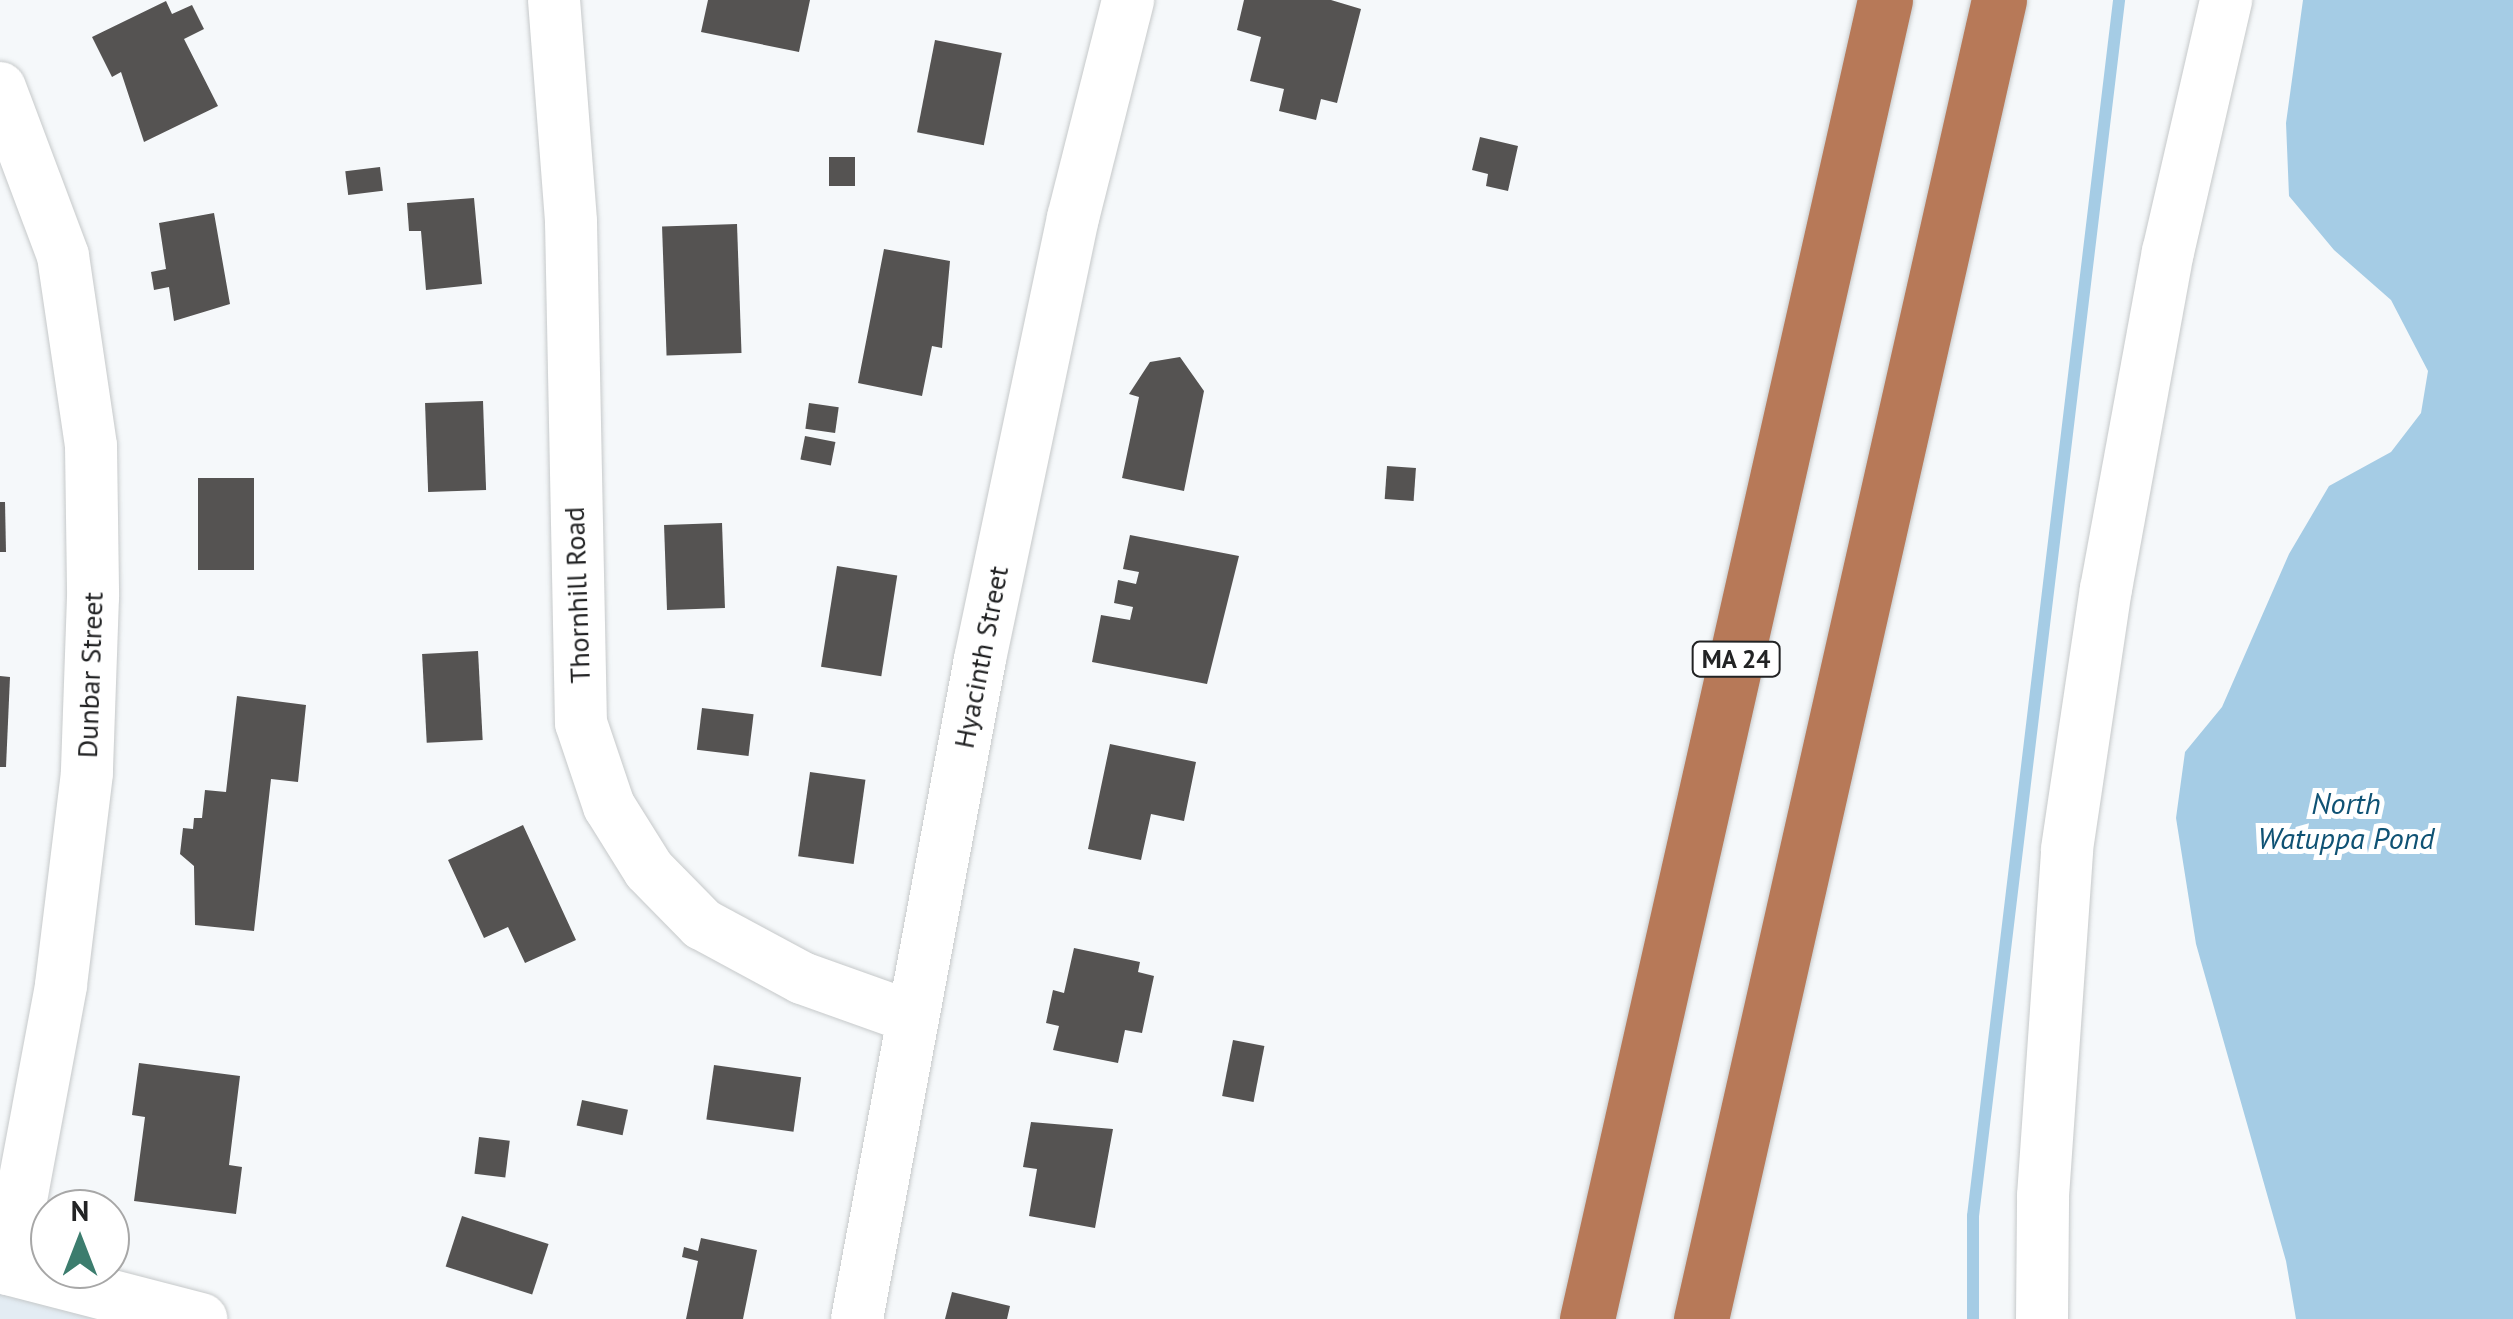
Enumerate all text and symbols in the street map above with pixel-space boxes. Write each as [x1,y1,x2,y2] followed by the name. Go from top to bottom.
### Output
[557,506,597,684] street label: Thornhill Road
[947,563,1015,751] street label: Hyacinth Street
[70,591,110,759] street label: Dunbar Street
[1691,639,1781,679] road number: MA 24
[2257,785,2435,856] water label: North Watuppa Pond
[30,1189,130,1289] north arrow
[71,1192,89,1229] text: N

